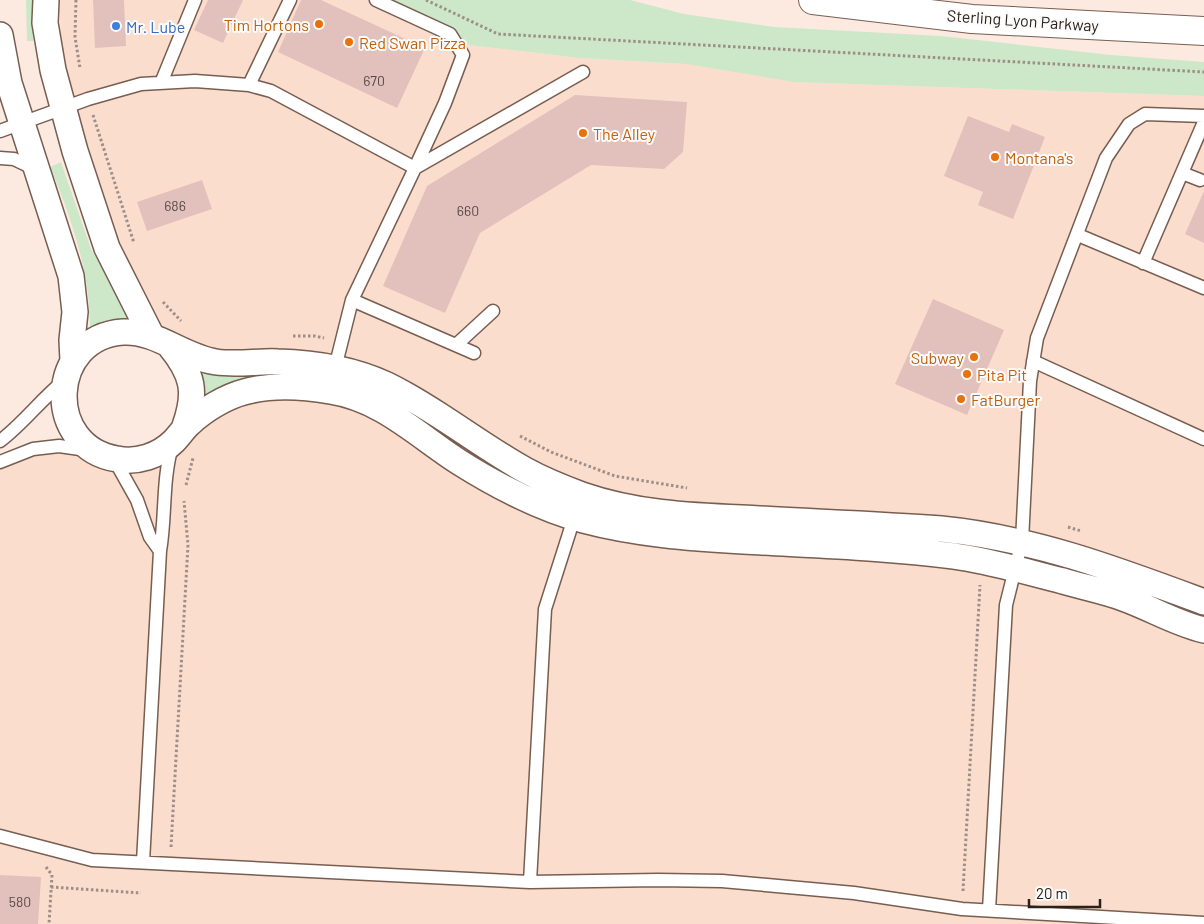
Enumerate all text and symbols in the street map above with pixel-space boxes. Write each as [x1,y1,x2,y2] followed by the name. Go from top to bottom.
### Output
[946,5,1100,35] street label: Sterling Lyon Parkway
[224,15,309,34] place label: Tim Hortons
[126,17,185,36] place label: Mr. Lube
[313,18,325,30] marker: Tim Hortons
[110,20,122,32] marker: Mr. Lube
[359,33,466,52] place label: Red Swan Pizza
[343,36,355,48] marker: Red Swan Pizza
[363,72,385,89] house number: 670
[593,124,656,143] place label: The Alley
[577,127,589,139] marker: The Alley
[1005,148,1074,167] place label: Montana's
[989,151,1001,163] marker: Montana's
[164,197,186,214] house number: 686
[457,202,479,219] house number: 660
[911,348,965,367] place label: Subway
[968,351,980,363] marker: Subway
[977,365,1027,384] place label: Pita Pit
[961,368,973,380] marker: Pita Pit
[971,390,1041,409] place label: FatBurger
[955,393,967,405] marker: FatBurger
[1029,876,1100,908] scale bar
[1036,884,1068,902] text: 20 m
[9,893,31,910] house number: 580

